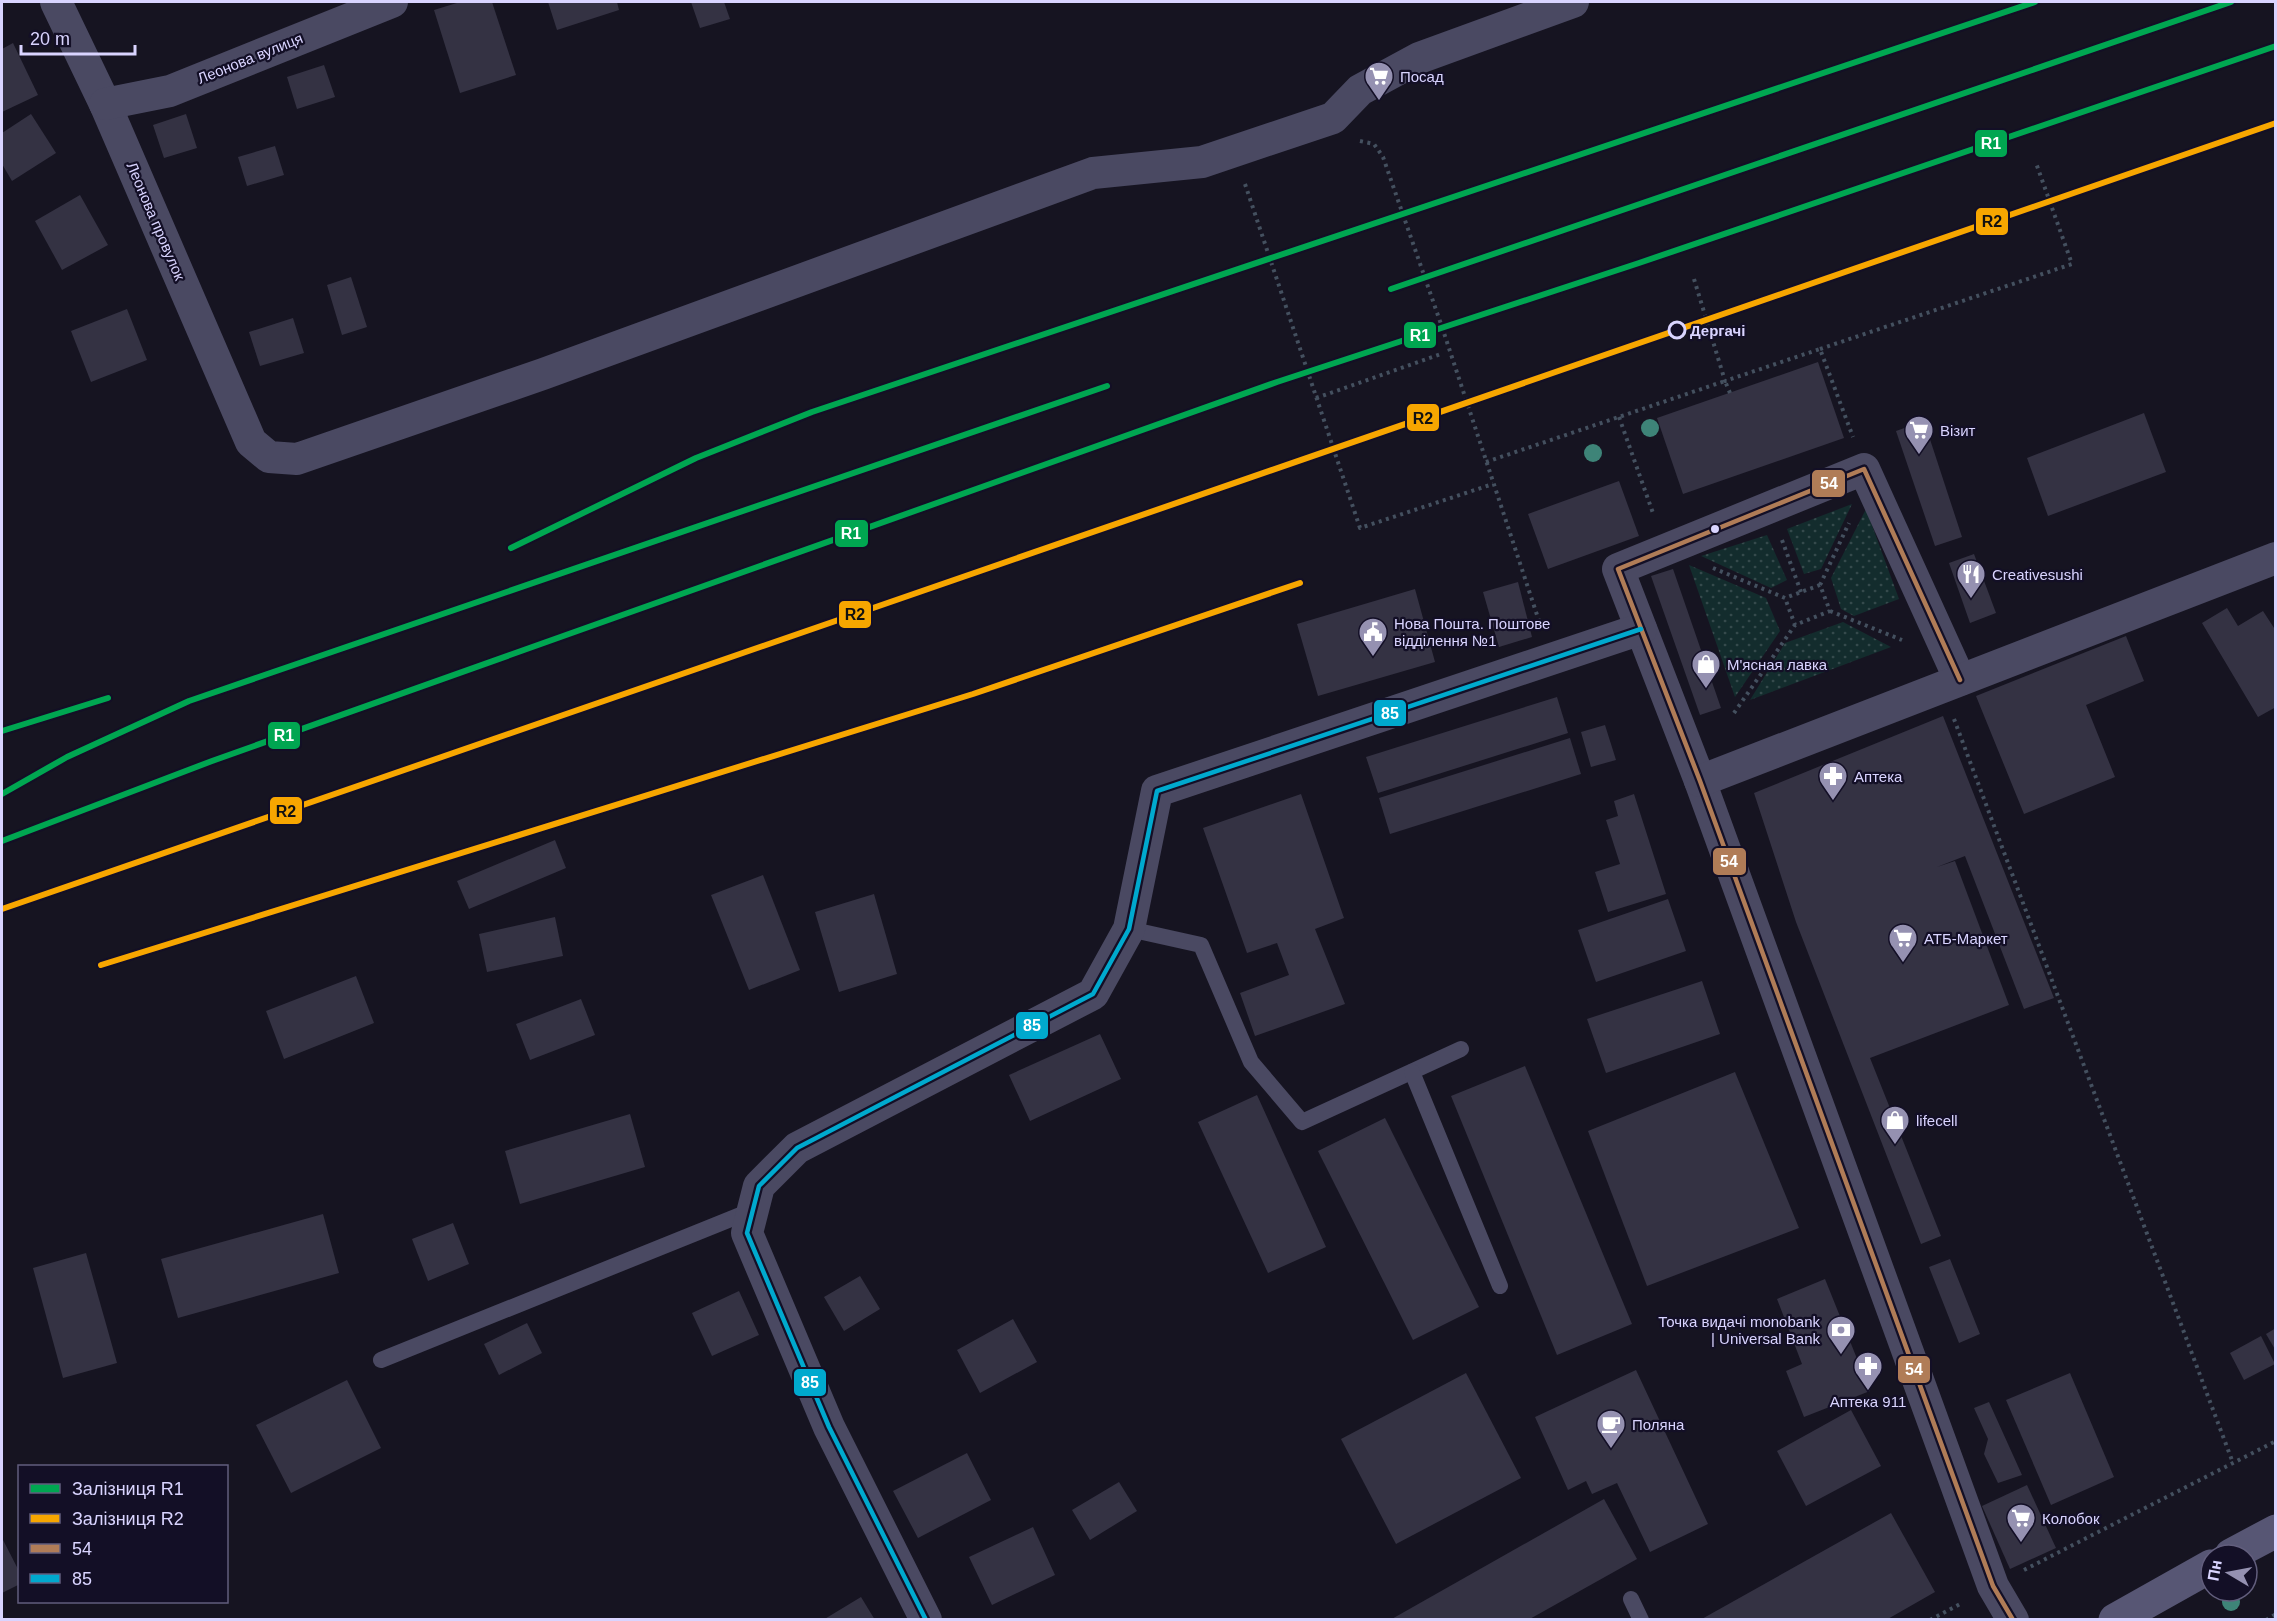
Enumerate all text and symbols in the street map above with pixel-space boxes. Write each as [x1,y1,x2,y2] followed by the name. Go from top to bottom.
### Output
[21,18,135,56] scale bar
[30,29,70,49] text: 20 m
[195,29,305,87] street label: Леонова вулиця
[1363,60,1395,102] supermarket icon: Посад
[1400,68,1444,85] place label: Посад
[1974,129,2008,158] line badge: R1
[1981,135,2001,152] text: R1
[123,159,189,283] street label: Леонова провулок
[1975,207,2009,236] line badge: R2
[1982,213,2002,230] text: R2
[1403,321,1437,349] line badge: R1
[1668,321,1686,339] marker: Дергачі
[1690,322,1745,339] place label: Дергачі
[1410,327,1430,344] text: R1
[1406,403,1440,432] line badge: R2
[1413,410,1433,427] text: R2
[1903,414,1935,456] supermarket icon: Візит
[1940,422,1976,439] place label: Візит
[1811,469,1846,498] line badge: 54
[1820,475,1838,492] text: 54
[834,519,869,548] line badge: R1
[1709,523,1721,535] unlabelled marker
[841,525,861,542] text: R1
[1955,558,1987,600] restaurant icon: Creativesushi
[1992,566,2083,583] place label: Creativesushi
[838,600,872,629] line badge: R2
[845,606,865,623] text: R2
[1394,615,1550,649] place label: Нова Пошта. Поштове відділення №1
[1357,616,1389,658] public building icon: Нова Пошта. Поштове відділення №1
[1690,648,1722,690] shop icon: М'ясная лавка
[1727,656,1828,673] place label: М'ясная лавка
[1373,699,1407,727] line badge: 85
[1381,705,1399,722] text: 85
[267,721,301,750] line badge: R1
[274,727,294,744] text: R1
[1817,760,1849,802] pharmacy icon: Аптека
[1854,768,1903,785] place label: Аптека
[269,796,303,825] line badge: R2
[276,803,296,820] text: R2
[1712,847,1747,876] line badge: 54
[1720,853,1738,870] text: 54
[1887,922,1919,964] supermarket icon: АТБ-Маркет
[1924,930,2008,947] place label: АТБ-Маркет
[1015,1011,1049,1040] line badge: 85
[1023,1017,1041,1034] text: 85
[1879,1104,1911,1146] shop icon: lifecell
[1916,1112,1958,1129] place label: lifecell
[1658,1313,1820,1347] place label: Точка видачі monobank | Universal Bank
[1825,1314,1857,1356] bank icon: Точка видачі monobank | Universal Bank
[1852,1350,1884,1392] pharmacy icon: Аптека 911
[1897,1355,1931,1384] line badge: 54
[1905,1361,1923,1378] text: 54
[793,1368,827,1397] line badge: 85
[801,1374,819,1391] text: 85
[1830,1393,1906,1410] place label: Аптека 911
[1595,1408,1627,1450] cafe icon: Поляна
[1632,1416,1685,1433] place label: Поляна
[18,1465,228,1603] legend
[72,1479,184,1499] text: Залізниця R1
[2005,1502,2037,1544] supermarket icon: Колобок
[72,1509,184,1529] text: Залізниця R2
[2042,1510,2100,1527] place label: Колобок
[72,1539,92,1559] text: 54
[2199,1543,2259,1603] north arrow
[2205,1559,2225,1582] text: Пн
[72,1569,92,1589] text: 85

